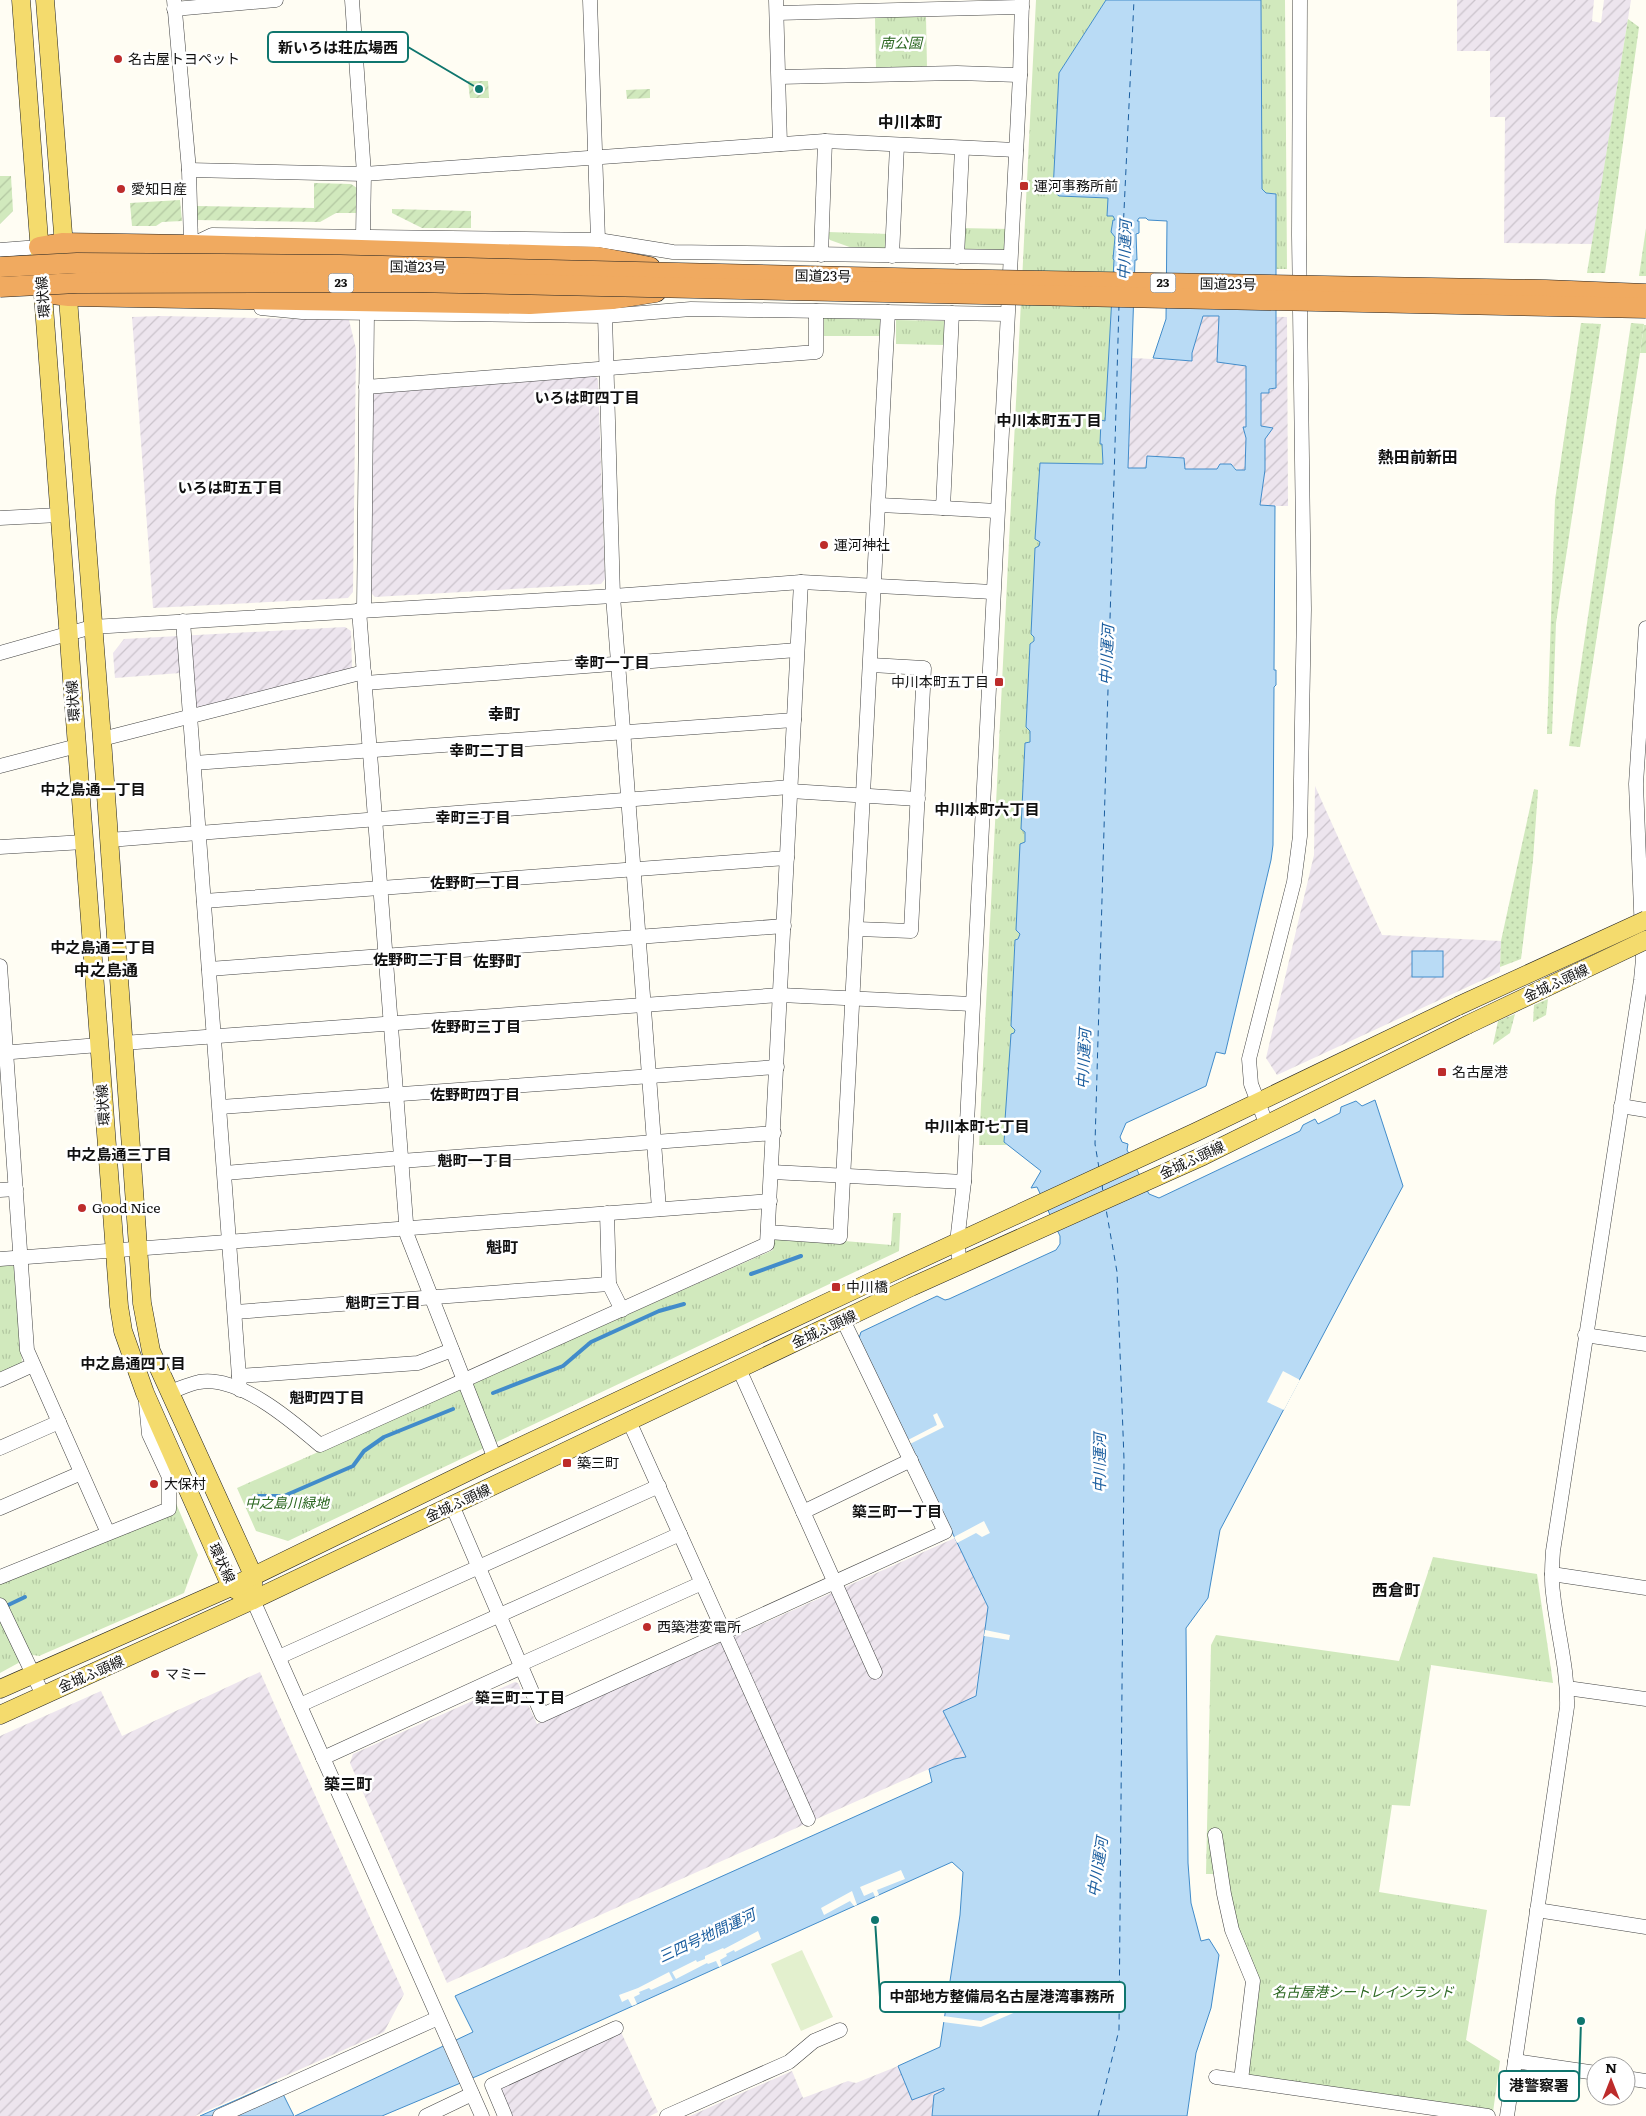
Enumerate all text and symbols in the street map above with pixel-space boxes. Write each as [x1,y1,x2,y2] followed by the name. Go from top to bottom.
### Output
[268,32,408,62] callout: 新いろは荘広場西
[880,32,924,52] park label: 南公園
[278,35,398,58] text: 新いろは荘広場西
[128,48,240,68] place label: 名古屋トヨペット
[112,53,124,65] marker: 名古屋トヨペット
[878,109,942,133] district label: 中川本町
[1034,175,1118,195] place label: 運河事務所前
[131,178,187,198] place label: 愛知日産
[1018,180,1030,192] marker: 運河事務所前
[115,183,127,195] marker: 愛知日産
[1111,217,1136,280] water label: 中川運河
[390,256,447,276] street label: 国道23号
[795,265,852,285] street label: 国道23号
[1200,273,1257,293] street label: 国道23号
[328,274,354,292] road number: 23
[1150,274,1176,292] road number: 23
[30,275,54,319] street label: 環状線
[534,385,640,408] district label: いろは町四丁目
[996,408,1102,431] district label: 中川本町五丁目
[1378,444,1458,468] district label: 熱田前新田
[177,475,283,498] district label: いろは町五丁目
[834,534,890,554] place label: 運河神社
[818,539,830,551] marker: 運河神社
[1092,621,1119,685] water label: 中川運河
[574,650,650,673] district label: 幸町一丁目
[891,671,989,691] place label: 中川本町五丁目
[993,676,1005,688] marker: 中川本町五丁目
[61,679,83,723] street label: 環状線
[488,701,520,725] district label: 幸町
[449,738,525,761] district label: 幸町二丁目
[40,777,146,800] district label: 中之島通一丁目
[934,797,1040,820] district label: 中川本町六丁目
[435,805,511,828] district label: 幸町三丁目
[430,870,520,893] district label: 佐野町一丁目
[50,935,156,958] district label: 中之島通二丁目
[373,947,463,970] district label: 佐野町二丁目
[472,948,521,972] district label: 佐野町
[74,957,138,981] district label: 中之島通
[1520,958,1592,1006] street label: 金城ふ頭線
[431,1014,521,1037] district label: 佐野町三丁目
[1069,1025,1096,1089] water label: 中川運河
[1452,1061,1508,1081] place label: 名古屋港
[1436,1066,1448,1078] marker: 名古屋港
[430,1082,520,1105] district label: 佐野町四丁目
[91,1083,113,1127] street label: 環状線
[924,1114,1030,1137] district label: 中川本町七丁目
[1156,1135,1228,1183] street label: 金城ふ頭線
[66,1142,172,1165] district label: 中之島通三丁目
[437,1148,513,1171] district label: 魁町一丁目
[92,1197,160,1217] place label: Good Nice
[76,1202,88,1214] marker: Good Nice
[486,1234,518,1258] district label: 魁町
[846,1276,888,1296] place label: 中川橋
[830,1281,842,1293] marker: 中川橋
[345,1290,421,1313] district label: 魁町三丁目
[788,1304,860,1352] street label: 金城ふ頭線
[80,1351,186,1374] district label: 中之島通四丁目
[289,1385,365,1408] district label: 魁町四丁目
[1087,1430,1110,1493] water label: 中川運河
[577,1452,619,1472] place label: 築三町
[561,1457,573,1469] marker: 築三町
[164,1473,206,1493] place label: 大保村
[148,1478,160,1490] marker: 大保村
[422,1478,494,1526] street label: 金城ふ頭線
[245,1492,331,1512] park label: 中之島川緑地
[852,1499,942,1522] district label: 築三町一丁目
[205,1539,241,1586] street label: 環状線
[1372,1577,1420,1601] district label: 西倉町
[657,1616,741,1636] place label: 西築港変電所
[641,1621,653,1633] marker: 西築港変電所
[55,1650,127,1696] street label: 金城ふ頭線
[165,1663,207,1683] place label: マミー
[149,1668,161,1680] marker: マミー
[475,1685,565,1708] district label: 築三町二丁目
[324,1771,372,1795] district label: 築三町
[1080,1832,1113,1898] water label: 中川運河
[654,1901,762,1967] water label: 三四号地間運河
[1272,1981,1455,2001] park label: 名古屋港シートレインランド
[880,1982,1125,2012] callout: 中部地方整備局名古屋港湾事務所
[889,1984,1115,2007] text: 中部地方整備局名古屋港湾事務所
[1586,2056,1636,2106] north arrow
[1605,2057,1617,2077] text: N
[1499,2071,1579,2101] callout: 港警察署
[1509,2073,1569,2096] text: 港警察署

